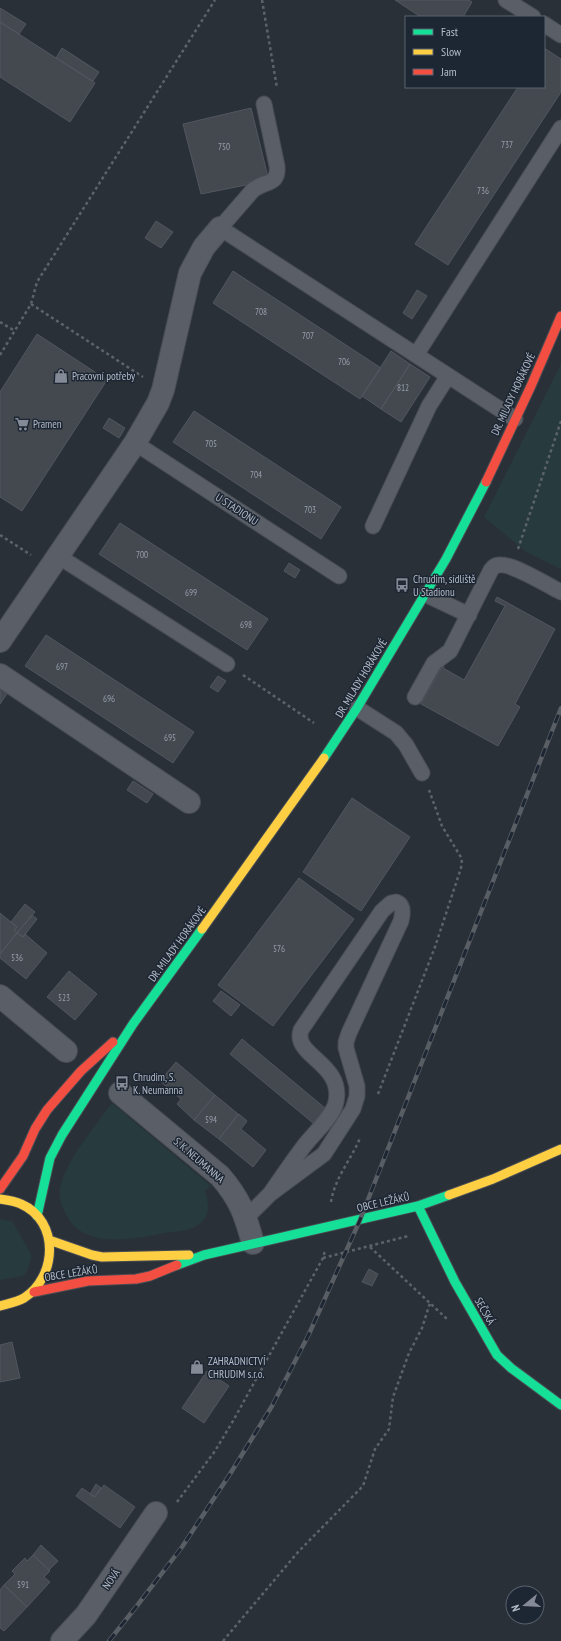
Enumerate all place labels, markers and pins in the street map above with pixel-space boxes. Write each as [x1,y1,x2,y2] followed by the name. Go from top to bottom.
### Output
[53,368,69,384] shop icon: Pracovní potřeby
[72,369,136,383] place label: Pracovní potřeby
[14,416,30,432] supermarket icon: Pramen
[33,417,62,431] place label: Pramen
[413,572,476,599] place label: Chrudim, sídliště U Stadionu
[394,577,410,593] bus stop icon: Chrudim, sídliště U Stadionu
[133,1070,183,1097] place label: Chrudim, S. K. Neumanna
[114,1075,130,1091] bus stop icon: Chrudim, S. K. Neumanna
[208,1354,266,1381] place label: ZAHRADNICTVÍ CHRUDIM s.r.o.
[189,1359,205,1375] shop icon: ZAHRADNICTVÍ CHRUDIM s.r.o.

